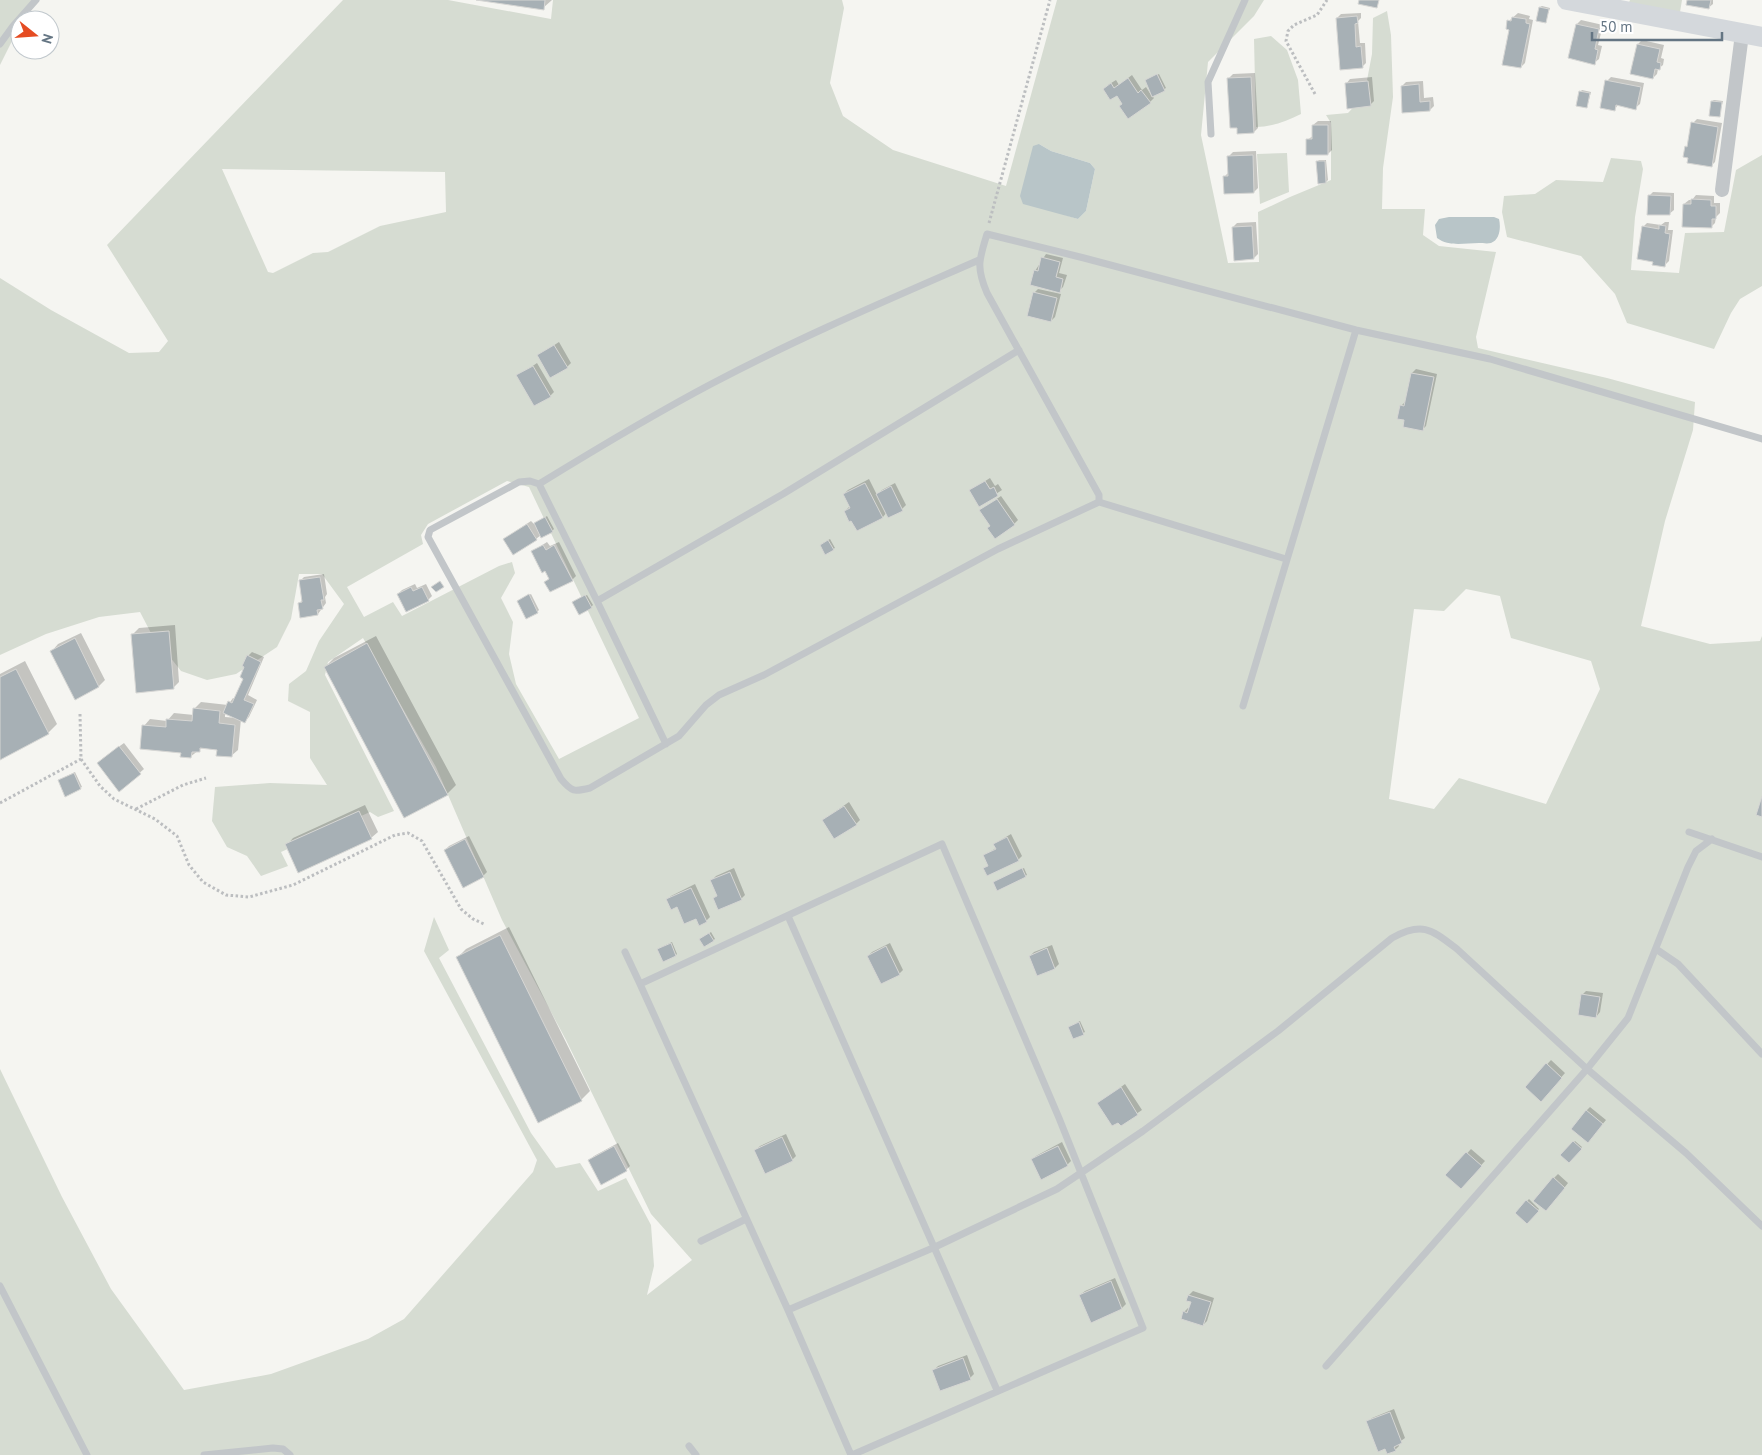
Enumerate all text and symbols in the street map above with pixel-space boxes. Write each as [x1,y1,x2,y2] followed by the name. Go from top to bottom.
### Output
[10,10,60,60] north arrow
[1592,10,1722,42] scale bar
[1600,17,1633,36] text: 50 m
[37,32,57,46] text: N

